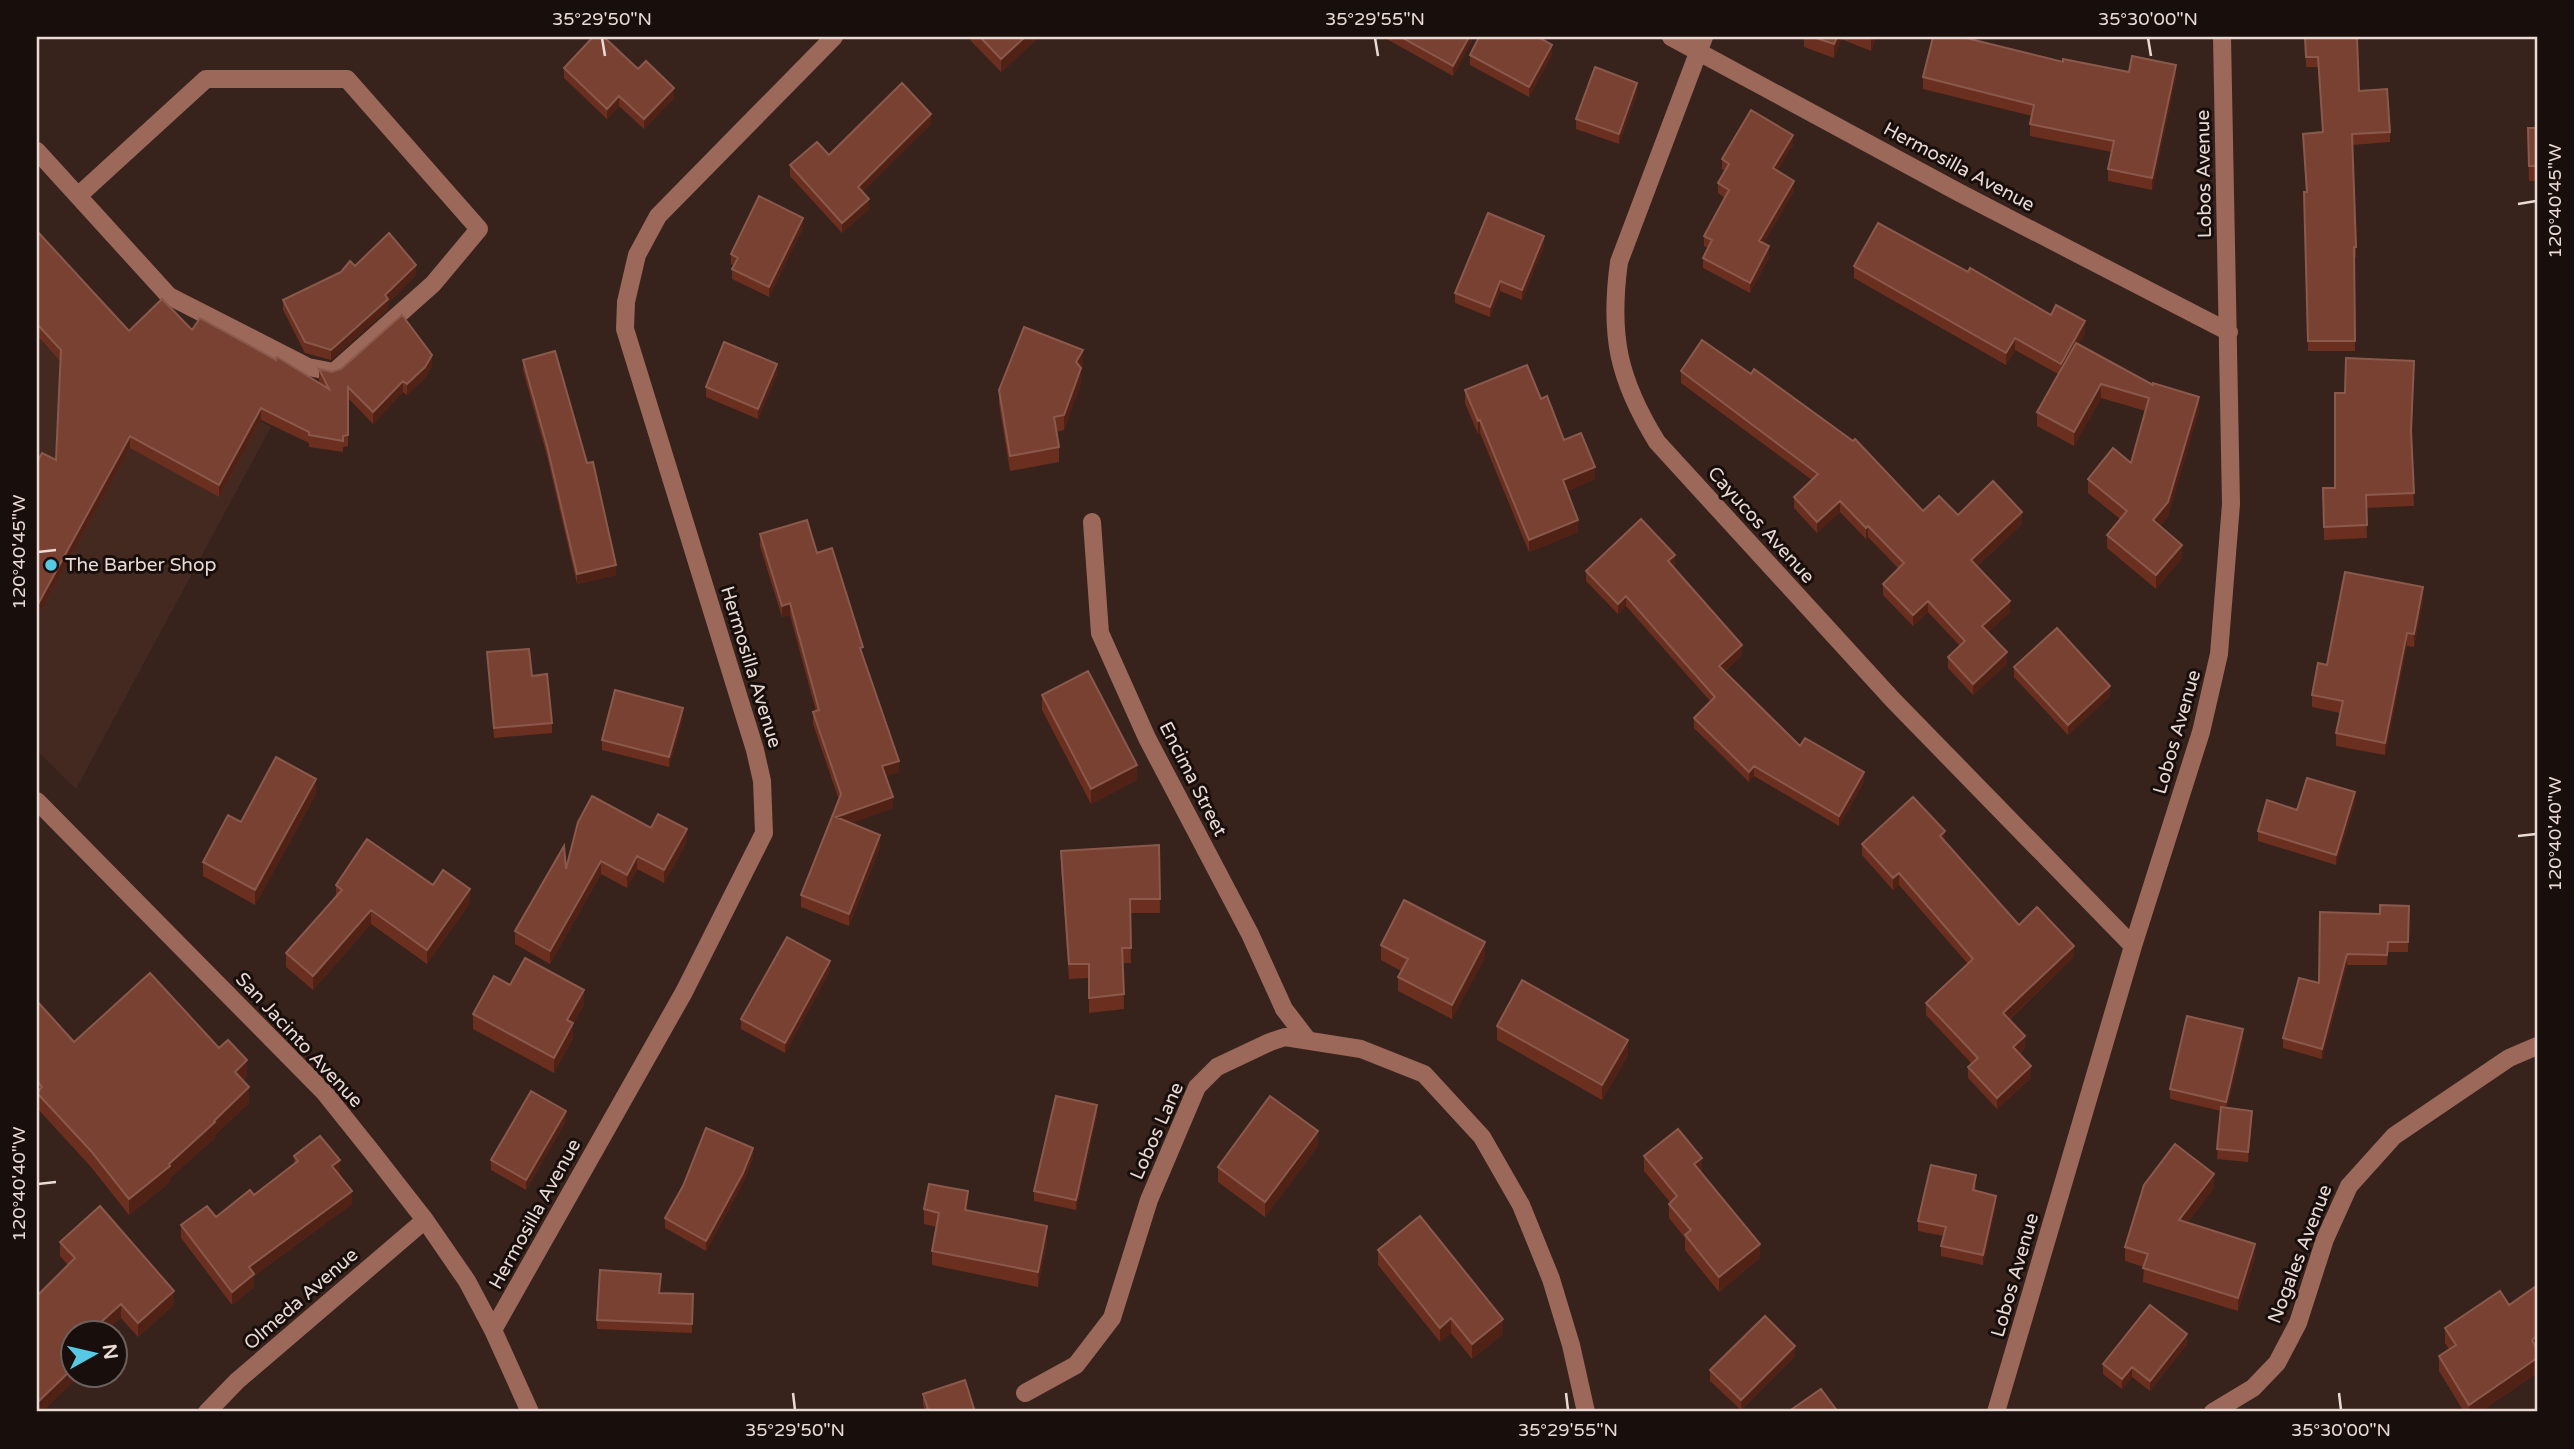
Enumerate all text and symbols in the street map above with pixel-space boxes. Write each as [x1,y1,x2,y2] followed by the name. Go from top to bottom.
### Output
[552,8,652,30] text: 35°29'50"N
[1325,8,1425,30] text: 35°29'55"N
[2098,8,2198,30] text: 35°30'00"N
[2192,110,2216,238] street label: Lobos Avenue
[1880,118,2038,216] street label: Hermosilla Avenue
[2544,144,2566,258] text: 120°40'45"W
[1703,462,1819,588] street label: Cayucos Avenue
[8,495,30,609] text: 120°40'45"W
[65,554,216,576] place label: The Barber Shop
[43,557,59,573] marker: The Barber Shop
[716,583,786,751] street label: Hermosilla Avenue
[2149,667,2205,797] street label: Lobos Avenue
[1155,718,1231,840] street label: Encima Street
[2544,777,2566,891] text: 120°40'40"W
[231,968,367,1112] street label: San Jacinto Avenue
[1126,1079,1188,1183] street label: Lobos Lane
[8,1127,30,1241] text: 120°40'40"W
[485,1135,585,1293] street label: Hermosilla Avenue
[2263,1182,2337,1326] street label: Nogales Avenue
[1987,1210,2043,1340] street label: Lobos Avenue
[240,1244,362,1354] street label: Olmeda Avenue
[60,1320,130,1390] north arrow
[98,1343,122,1361] text: N
[745,1419,845,1441] text: 35°29'50"N
[1518,1419,1618,1441] text: 35°29'55"N
[2291,1419,2391,1441] text: 35°30'00"N

